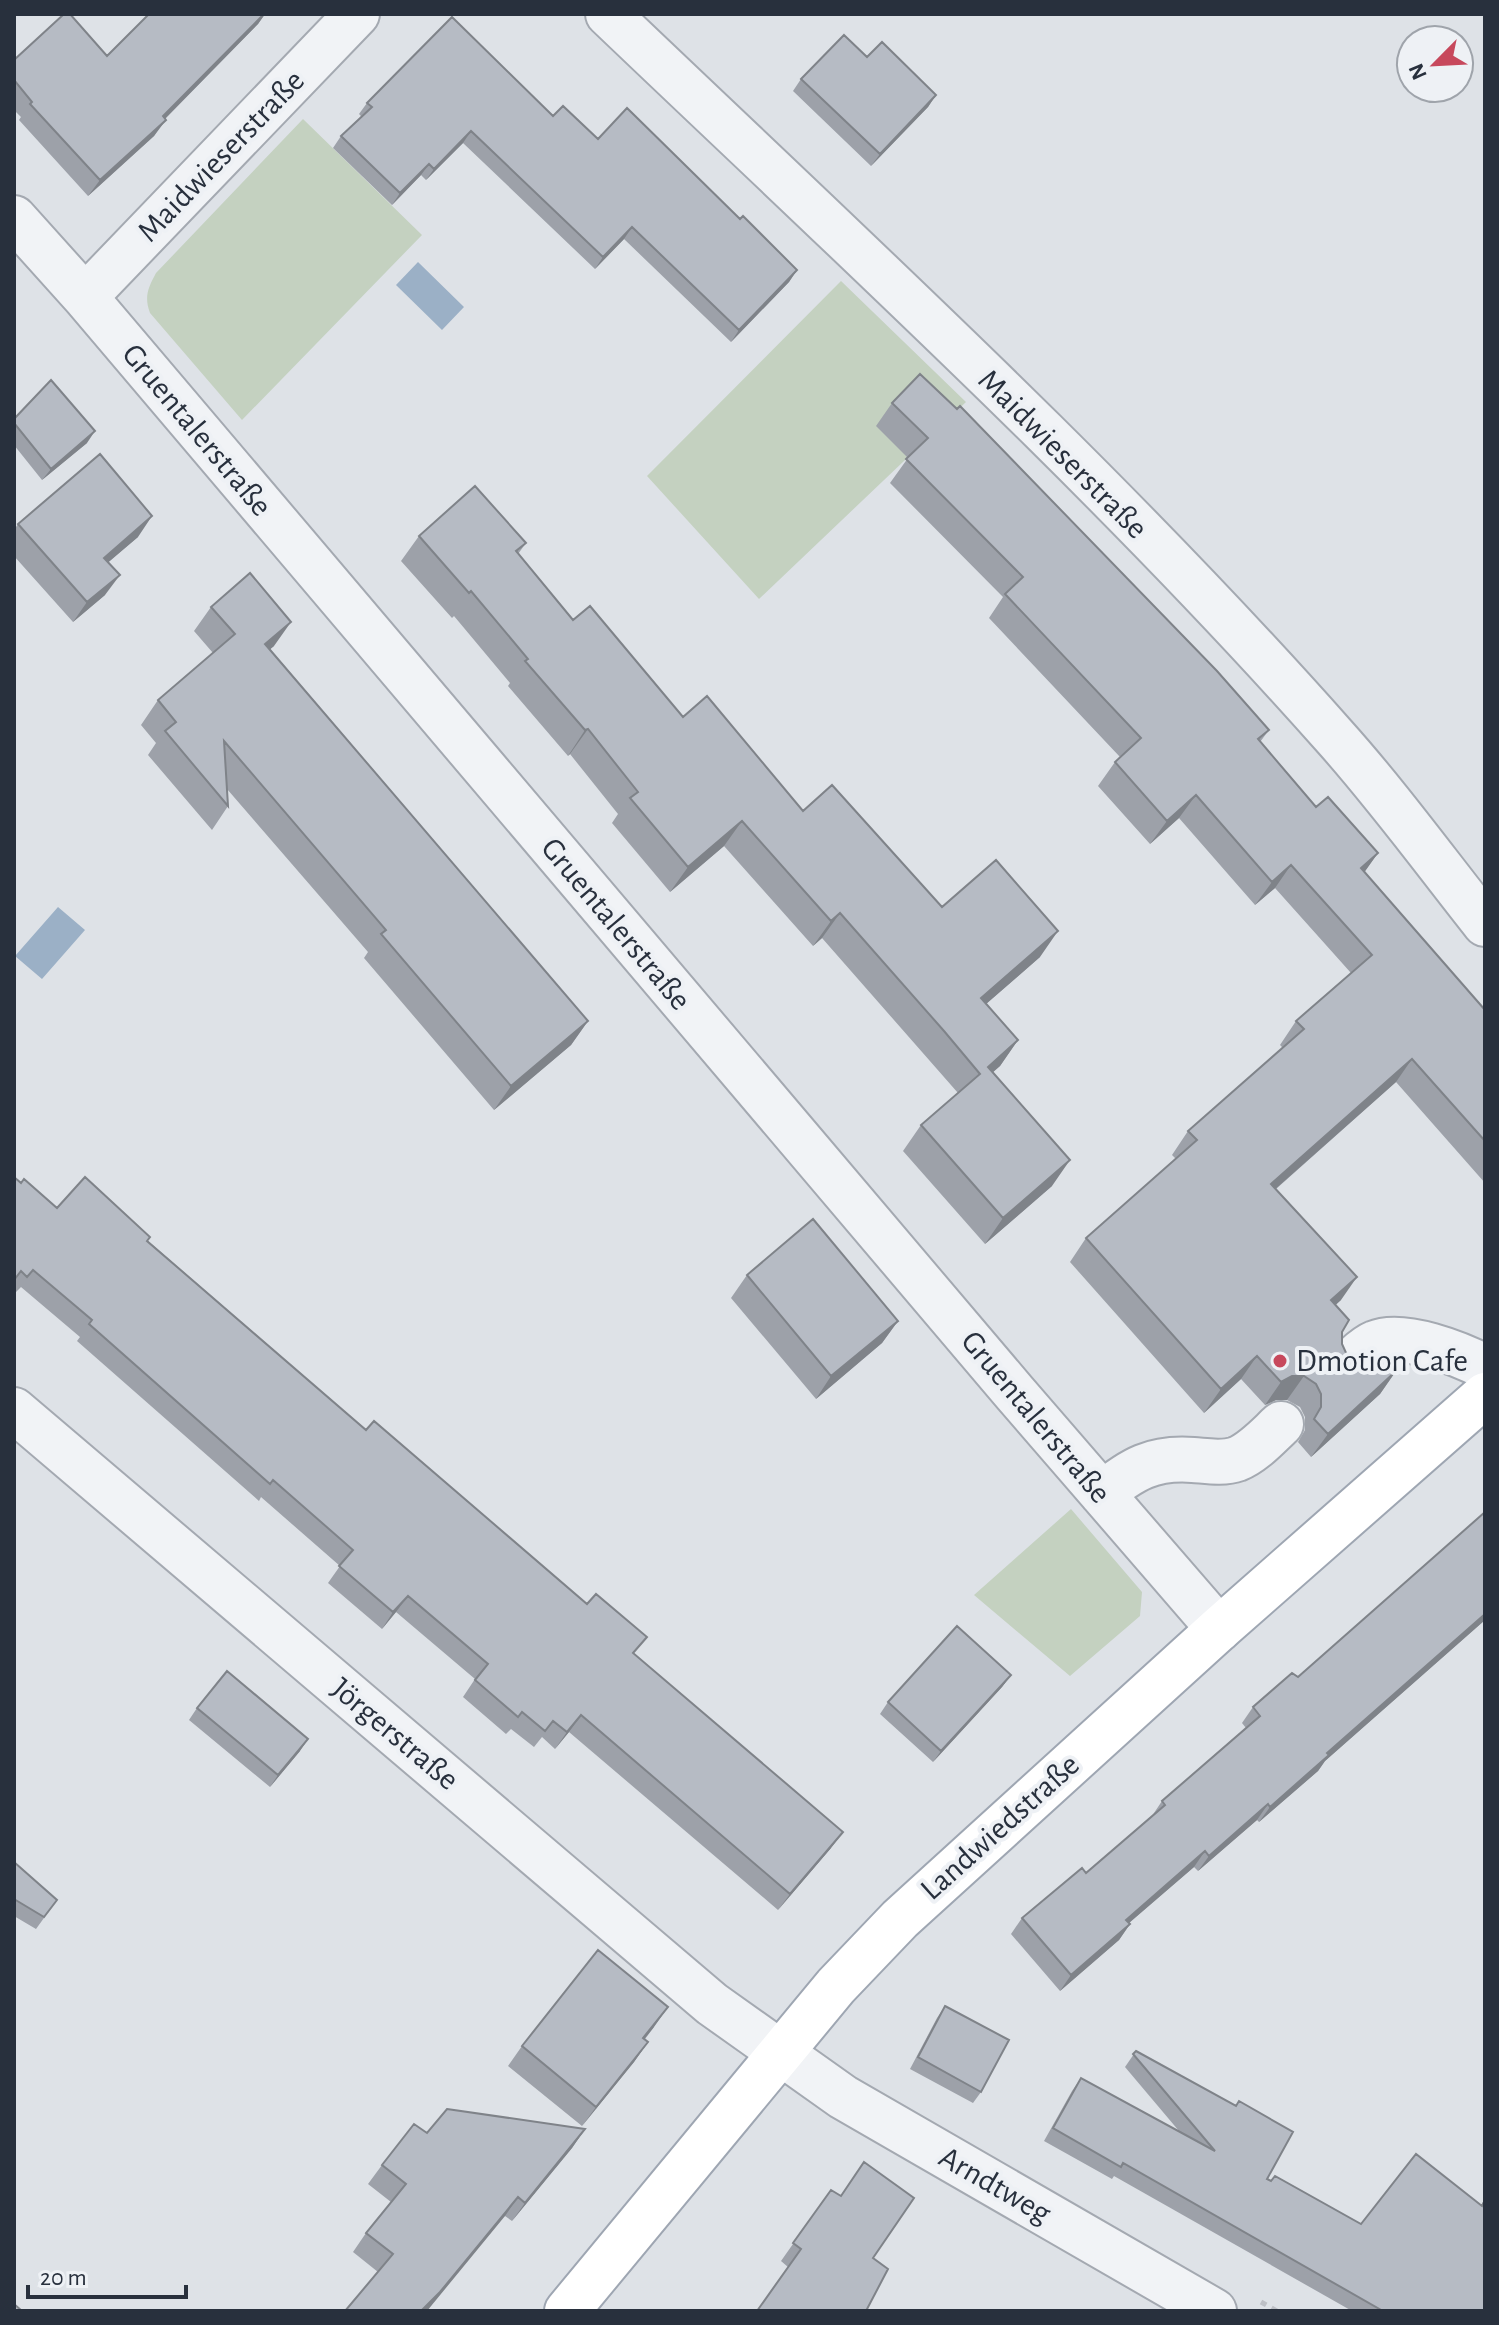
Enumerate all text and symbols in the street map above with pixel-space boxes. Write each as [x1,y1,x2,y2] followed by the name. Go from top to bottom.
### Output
[1395,24,1475,104] north arrow
[1404,60,1431,83] text: N
[132,64,310,248] street label: Maidwieserstraße
[116,338,278,522] street label: Gruentalerstraße
[972,363,1154,545] street label: Maidwieserstraße
[535,832,697,1016] street label: Gruentalerstraße
[955,1325,1117,1509] street label: Gruentalerstraße
[1296,1345,1468,1377] place label: Dmotion Cafe
[1271,1352,1289,1370] marker: Dmotion Cafe
[325,1672,465,1796] street label: Jörgerstraße
[915,1748,1085,1906] street label: Landwiedstraße
[934,2140,1057,2230] street label: Arndtweg
[28,2249,186,2299] scale bar
[40,2266,87,2290] text: 20 m

